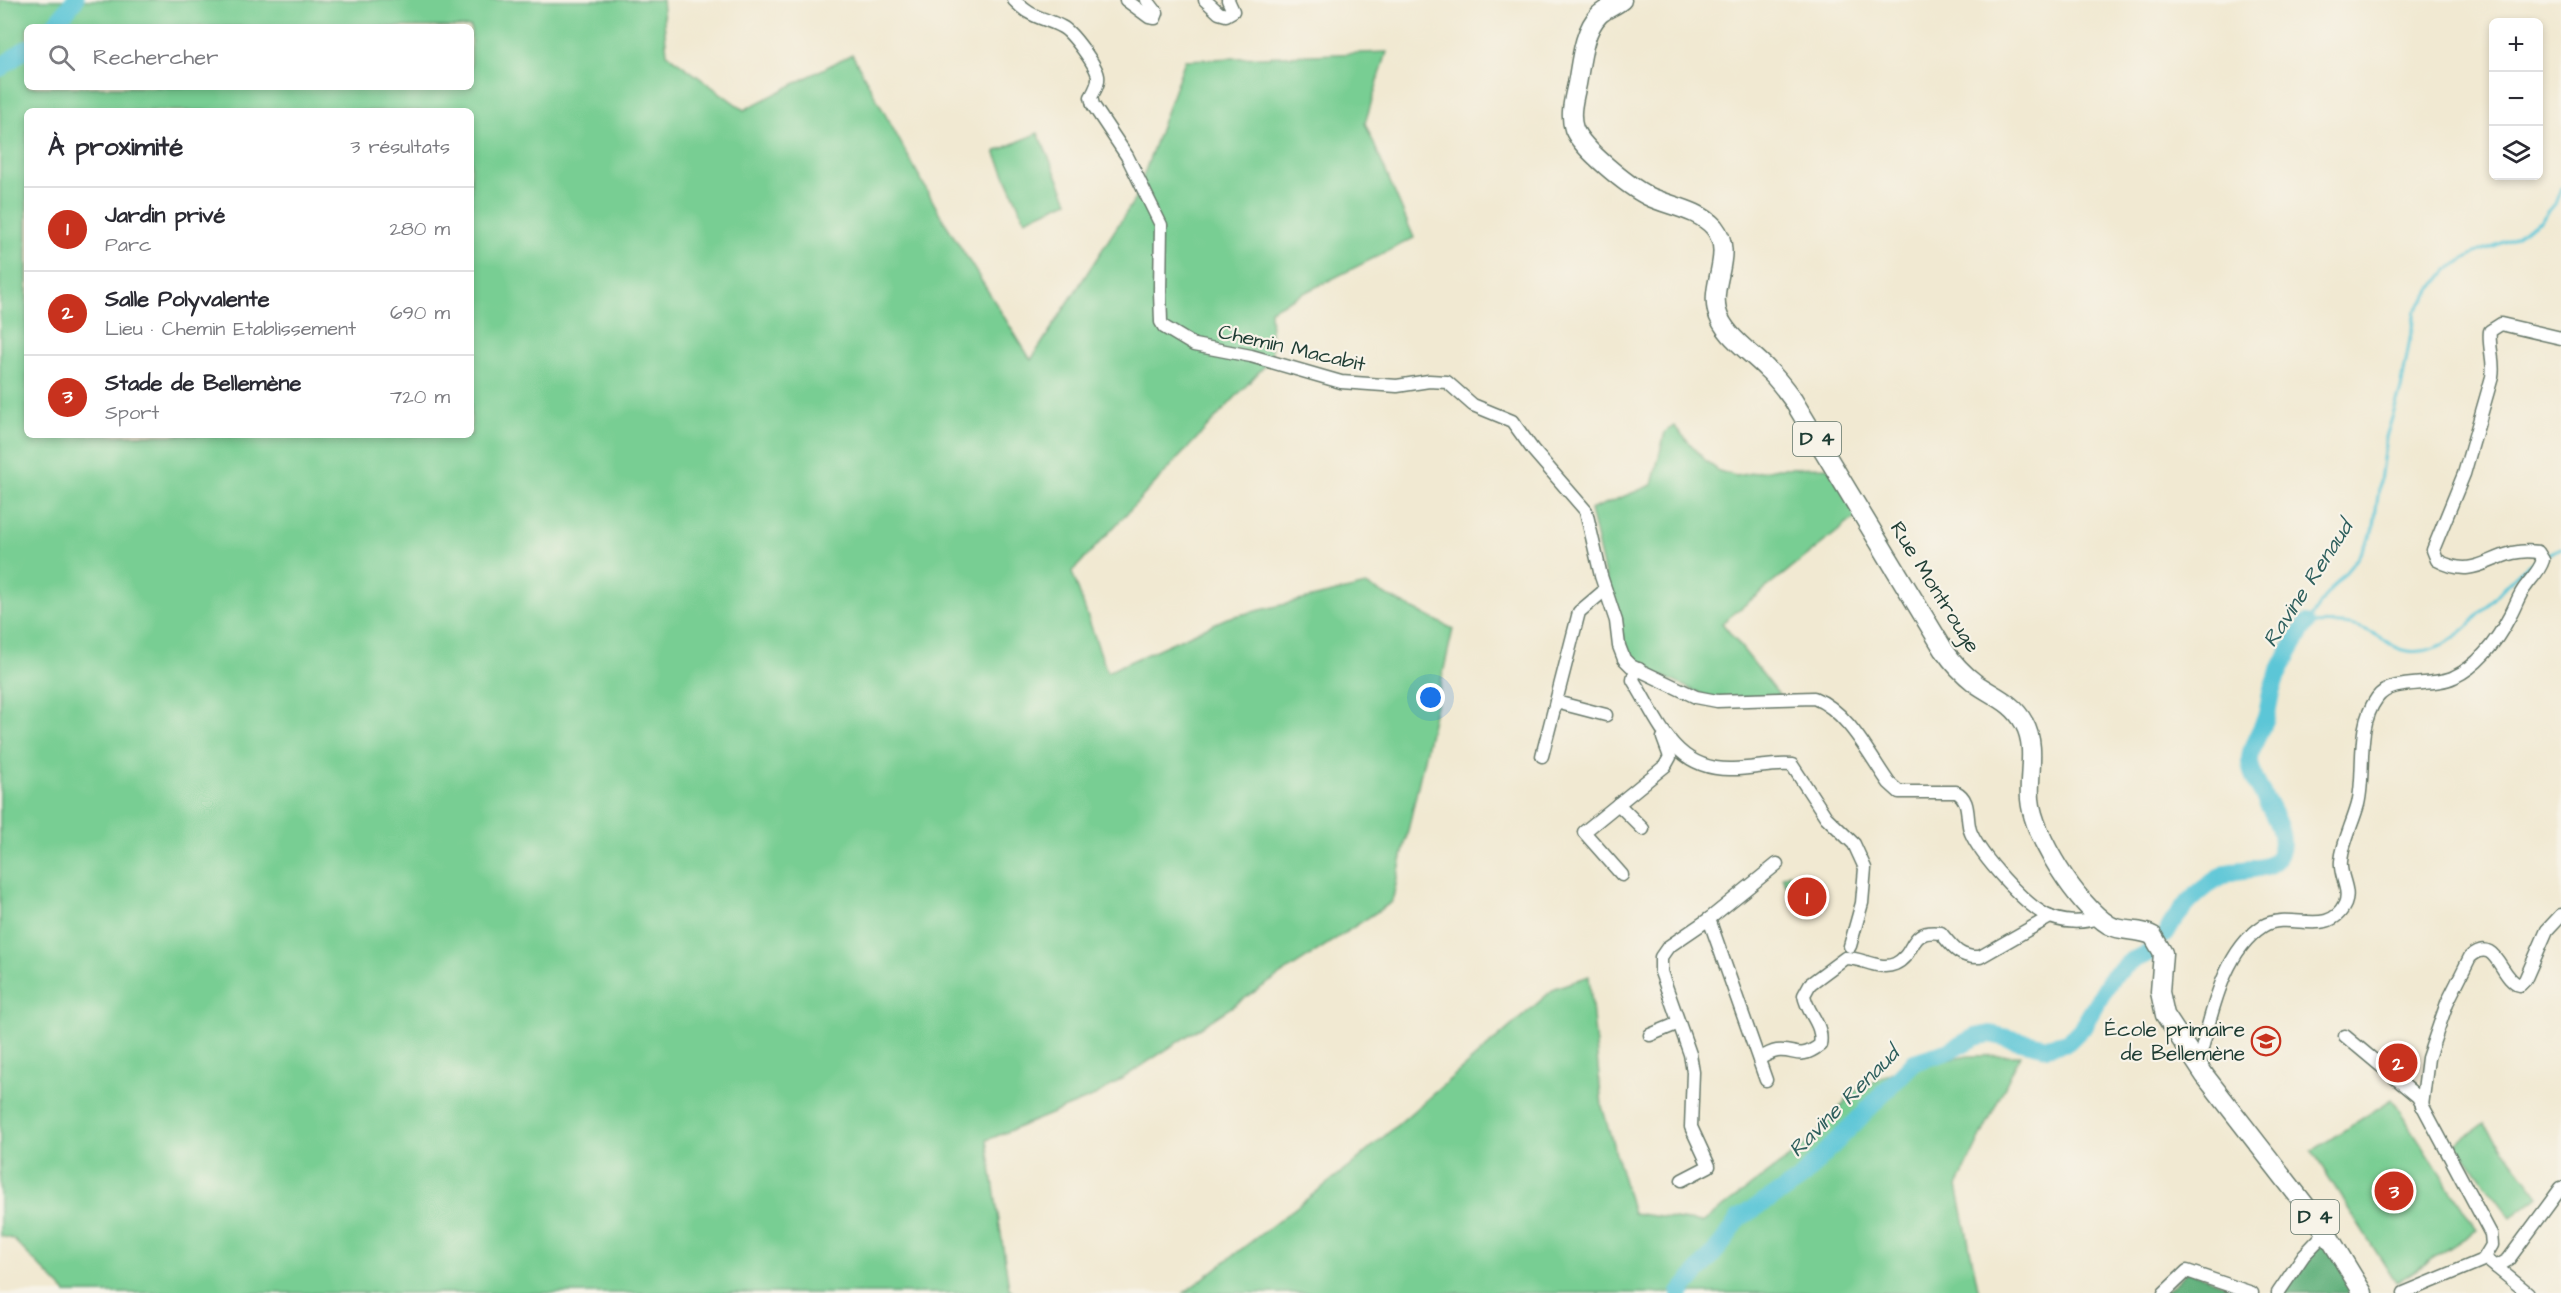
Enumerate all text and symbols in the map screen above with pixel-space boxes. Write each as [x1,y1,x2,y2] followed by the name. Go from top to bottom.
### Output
[2489,18,2543,180] map controls
[2489,18,2543,72] button: +
[24,24,474,90] search box
[45,41,78,74] icon: search
[93,42,218,73] text: Rechercher
[2489,72,2543,126] button: −
[2489,126,2543,180] button: layers
[48,129,183,165] text: À proximité
[350,133,450,161] text: 3 résultats
[105,200,225,231] text: Jardin privé
[66,215,69,243] text: 1
[389,215,450,243] text: 280 m
[105,231,152,259] text: Parc
[105,284,270,315] text: Salle Polyvalente
[62,299,73,327] text: 2
[390,299,450,327] text: 690 m
[105,315,356,343] text: Lieu · Chemin Etablissement
[1215,317,1369,379] street label: Chemin Macabit
[105,368,302,399] text: Stade de Bellemène
[62,383,73,411] text: 3
[390,383,450,411] text: 720 m
[105,399,159,427] text: Sport
[1793,422,1841,456] road number: D 4
[2255,511,2363,653] water label: Ravine Renaud
[1881,516,1987,659] street label: Rue Montrouge
[1416,683,1445,712] your location
[1788,874,1826,920] pin: 1
[2105,1015,2245,1068] place label: École primaire de Bellemène
[2250,1025,2282,1057] school or university icon: École primaire de Bellemène
[1782,1036,1910,1164] water label: Ravine Renaud
[2378,1040,2418,1086] pin: 2
[2374,1168,2414,1214] pin: 3
[2291,1200,2339,1234] road number: D 4

